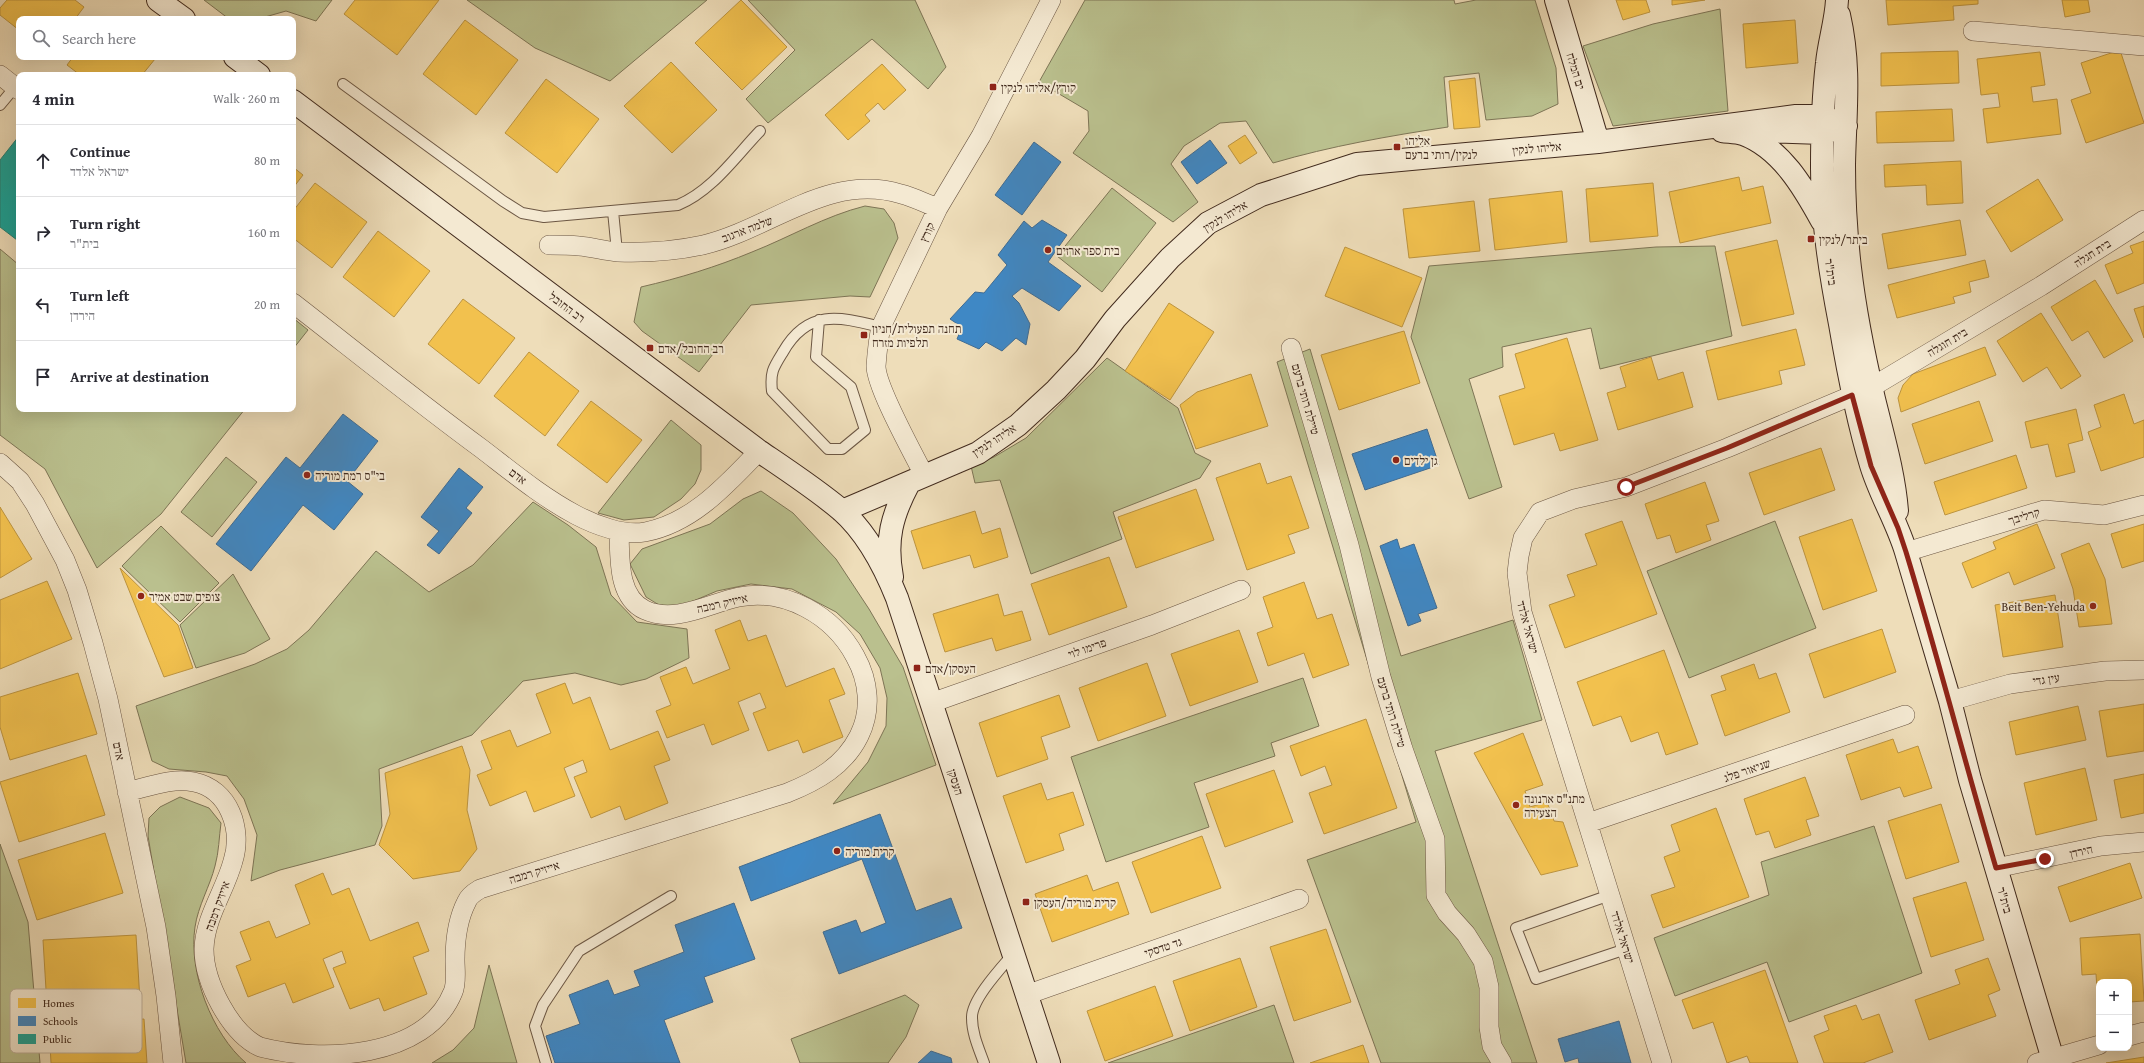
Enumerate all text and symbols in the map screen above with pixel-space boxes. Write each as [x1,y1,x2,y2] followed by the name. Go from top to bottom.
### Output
[16,16,296,60] search box
[30,27,52,49] icon: search
[62,28,136,49] text: Search here
[1562,51,1590,91] street label: ים המלח
[1001,79,1076,96] place label: קורץ/אליהו לנקין
[988,82,998,92] marker: קורץ/אליהו לנקין
[32,86,74,111] text: 4 min
[213,89,280,108] text: Walk · 260 m
[1405,132,1478,163] place label: אליהו לנקין/רותי ברעם
[1512,137,1562,159] street label: אליהו לנקין
[70,141,131,162] text: Continue
[1392,142,1402,152] marker: אליהו לנקין/רותי ברעם
[32,150,54,172] icon: ahead
[254,151,280,170] text: 80 m
[70,162,129,181] text: ישראל אלדד
[1200,196,1250,236] street label: אליהו לנקין
[719,211,775,247] street label: שלמה ארגוב
[70,213,141,234] text: Turn right
[915,219,939,245] street label: קורץ
[32,222,54,244] icon: right
[248,223,280,242] text: 160 m
[1819,231,1868,248] place label: ביתר/לנקין
[70,234,99,253] text: בית"ר
[1806,234,1816,244] marker: ביתר/לנקין
[2070,235,2114,271] street label: בית חגלה
[1056,242,1120,259] place label: בית ספר ארזים
[1043,245,1053,255] marker: בית ספר ארזים
[1821,257,1842,287] street label: בית"ר
[70,285,129,306] text: Turn left
[545,288,589,326] street label: רב החובל
[32,294,54,316] icon: left
[254,295,280,314] text: 20 m
[70,306,95,325] text: הירדן
[872,320,961,351] place label: תחנה תפעולית/חניון תלפיות מזרח
[1924,323,1971,361] street label: בית חוגלה
[859,330,869,340] marker: תחנה תפעולית/חניון תלפיות מזרח
[658,340,724,357] place label: רב החובל/אדם
[645,343,655,353] marker: רב החובל/אדם
[1288,361,1324,437] street label: טיילת רותי ברעם
[32,366,54,388] icon: arrive
[70,366,209,387] text: Arrive at destination
[969,419,1019,461] street label: אליהו לנקין
[1404,452,1438,469] place label: גן ילדים
[1391,455,1401,465] marker: גן ילדים
[506,464,530,488] street label: אדם
[315,467,385,484] place label: בי"ס רמת מוריה
[302,470,312,480] marker: בי"ס רמת מוריה
[1617,478,1635,496] route start
[2006,503,2042,529] street label: קרליבך
[149,588,220,605] place label: צופים שבט אמיר
[695,589,749,617] street label: אייזיק רמבה
[136,591,146,601] marker: צופים שבט אמיר
[2002,598,2085,615] place label: Beit Ben-Yehuda
[1513,599,1543,655] street label: ישראל אלדד
[2088,601,2098,611] marker: Beit Ben-Yehuda
[1065,633,1109,663] street label: פרימו לוי
[925,660,976,677] place label: העסקן/אדם
[912,663,922,673] marker: העסקן/אדם
[2031,669,2061,689] street label: עין גדי
[1373,674,1411,750] street label: טיילת רותי ברעם
[109,740,129,762] street label: אדם
[1721,754,1773,786] street label: שניאור פלג
[944,767,968,797] street label: העסקן
[1524,790,1585,821] place label: מתנ"ס ארנונה הצעירה
[1511,800,1521,810] marker: מתנ"ס ארנונה הצעירה
[2068,840,2094,862] street label: הירדן
[845,843,895,860] place label: קרית מוריה
[832,846,842,856] marker: קרית מוריה
[2036,850,2054,868] route end
[507,856,561,888] street label: אייזיק רמבה
[200,879,234,933] street label: אייזיק רמבה
[1993,885,2017,915] street label: בית"ר
[1034,894,1116,911] place label: קרית מוריה/העסקן
[1021,897,1031,907] marker: קרית מוריה/העסקן
[1607,909,1639,965] street label: ישראל אלדד
[1142,933,1184,961] street label: גד טדסקי
[2096,979,2132,1051] map controls
[2096,979,2132,1015] button: +
[10,989,142,1053] legend
[43,995,74,1011] text: Homes
[43,1013,78,1029] text: Schools
[2096,1015,2132,1051] button: −
[43,1031,72,1047] text: Public

